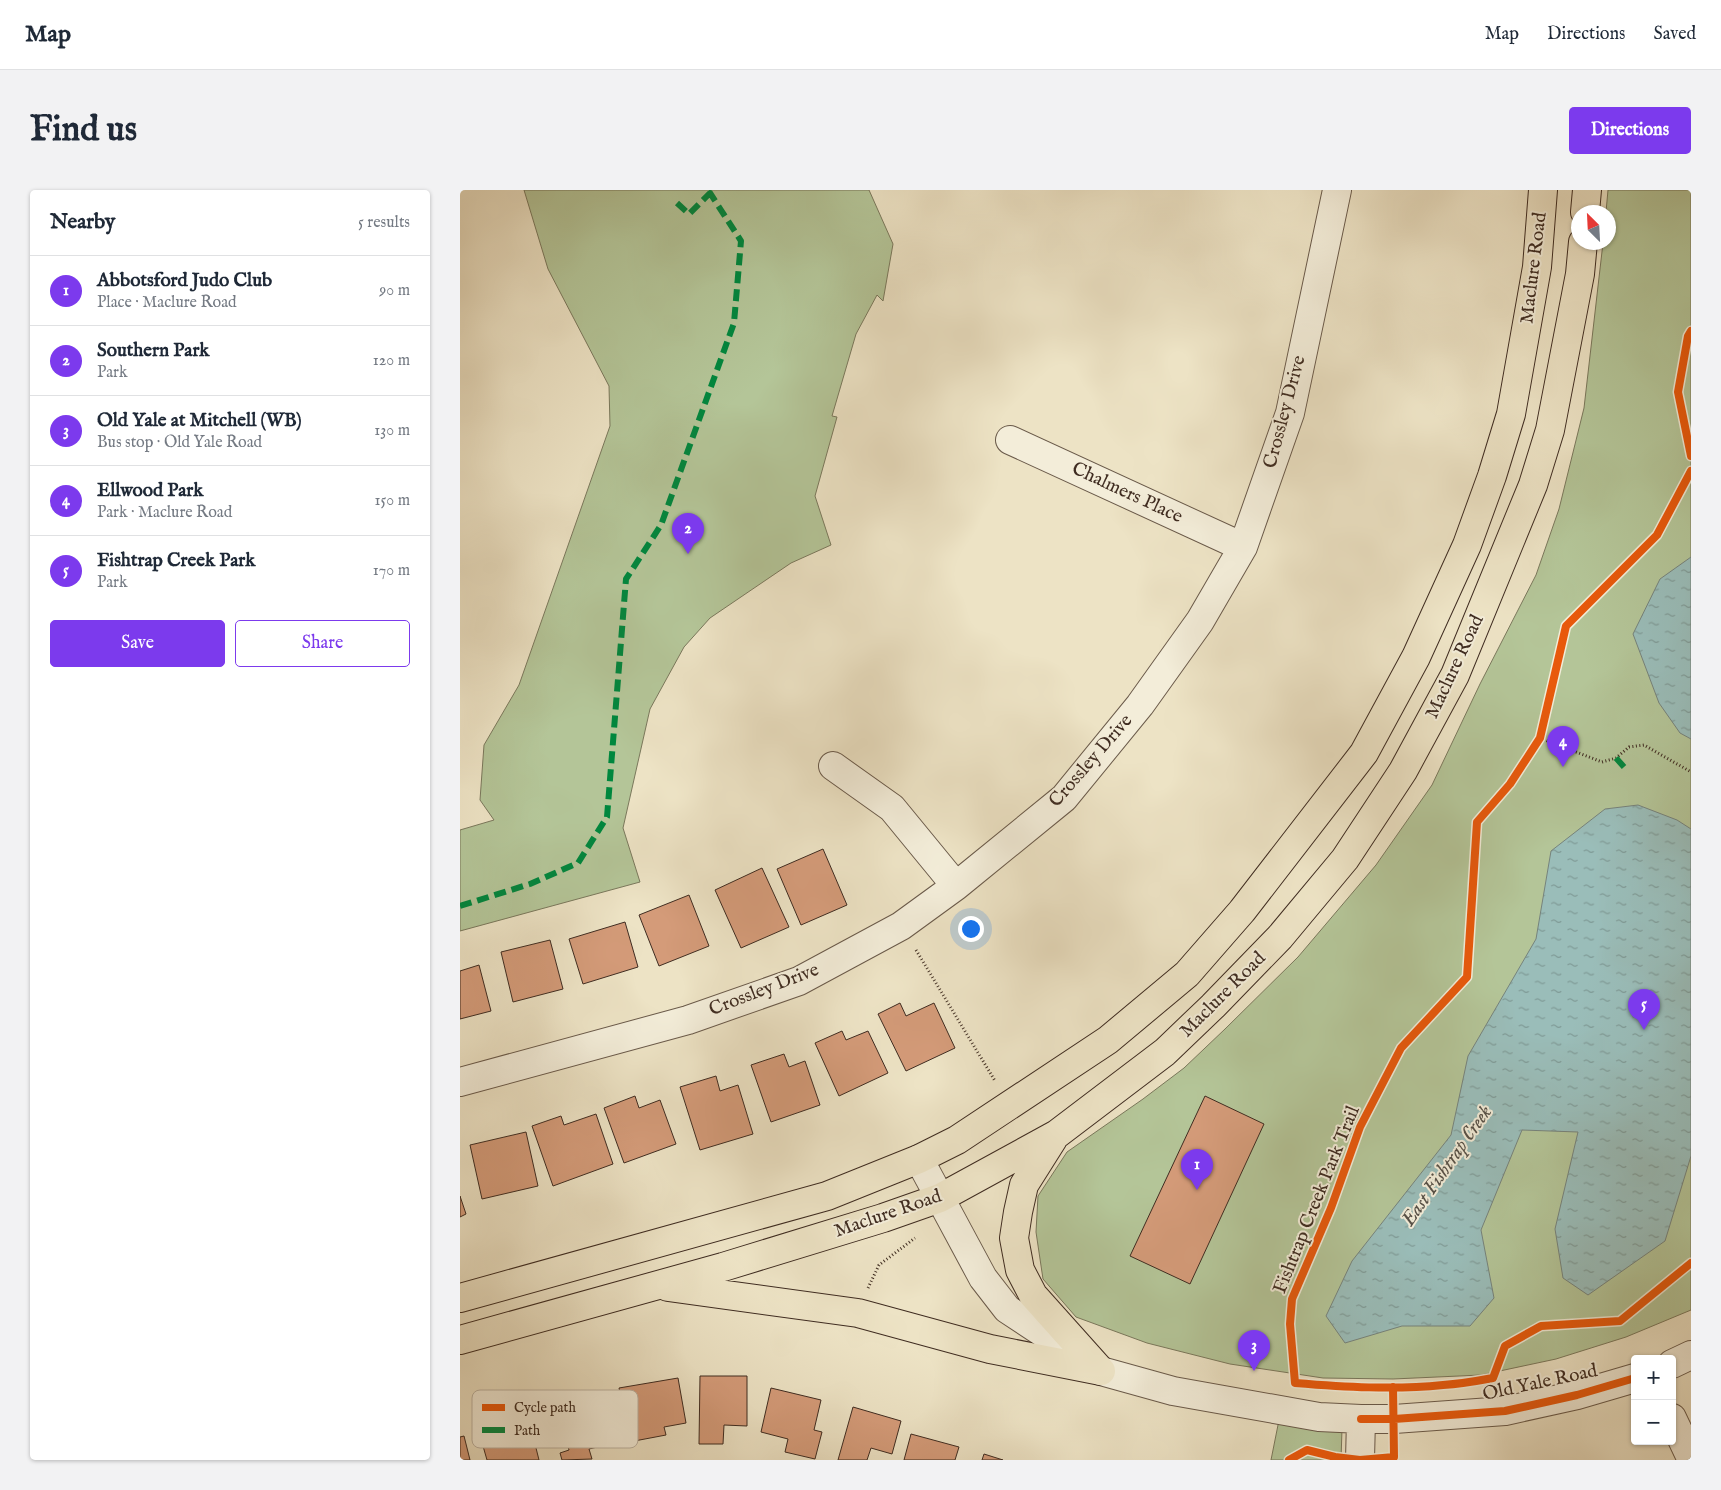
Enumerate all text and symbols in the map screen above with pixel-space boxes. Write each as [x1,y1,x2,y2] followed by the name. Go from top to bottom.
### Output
[25,19,71,50] text: Map
[1485,23,1519,46] text: Map
[1547,23,1625,46] text: Directions
[1653,23,1696,46] text: Saved
[1569,107,1691,154] button: Directions
[30,108,137,153] text: Find us
[1571,205,1616,250] north arrow
[50,209,115,236] text: Nearby
[1515,210,1553,325] street label: Maclure Road
[358,213,410,233] text: 5 results
[97,269,272,293] text: Abbotsford Judo Club
[63,281,69,301] text: 1
[379,281,410,301] text: 90 m
[97,293,237,313] text: Place · Maclure Road
[97,339,209,363] text: Southern Park
[62,351,70,371] text: 2
[373,351,410,371] text: 120 m
[1258,353,1312,471] street label: Crossley Drive
[97,363,127,383] text: Park
[97,409,301,433] text: Old Yale at Mitchell (WB)
[63,421,69,441] text: 3
[374,421,410,441] text: 130 m
[97,433,262,453] text: Bus stop · Old Yale Road
[1068,457,1186,529] street label: Chalmers Place
[97,479,203,503] text: Ellwood Park
[62,491,70,511] text: 4
[375,491,410,511] text: 150 m
[97,503,232,523] text: Park · Maclure Road
[672,513,704,554] pin: 2
[97,549,255,573] text: Fishtrap Creek Park
[63,561,69,581] text: 5
[373,561,410,581] text: 170 m
[97,573,127,593] text: Park
[1420,610,1490,723] street label: Maclure Road
[50,620,225,667] button: Save
[235,620,410,667] button: Share
[1044,709,1138,813] street label: Crossley Drive
[1547,726,1579,767] pin: 4
[958,916,984,942] your location
[1175,946,1272,1043] street label: Maclure Road
[706,958,823,1022] street label: Crossley Drive
[1628,989,1660,1030] pin: 5
[1396,1101,1498,1232] water label: East Fishtrap Creek
[1268,1102,1366,1297] street label: Fishtrap Creek Park Trail
[1181,1149,1213,1190] pin: 1
[831,1184,946,1244] street label: Maclure Road
[1238,1330,1270,1371] pin: 3
[1631,1355,1676,1445] map controls
[1631,1355,1676,1400] button: +
[1480,1359,1600,1407] street label: Old Yale Road
[472,1390,638,1448] legend
[514,1399,576,1417] text: Cycle path
[1631,1400,1676,1445] button: −
[514,1422,541,1440] text: Path

